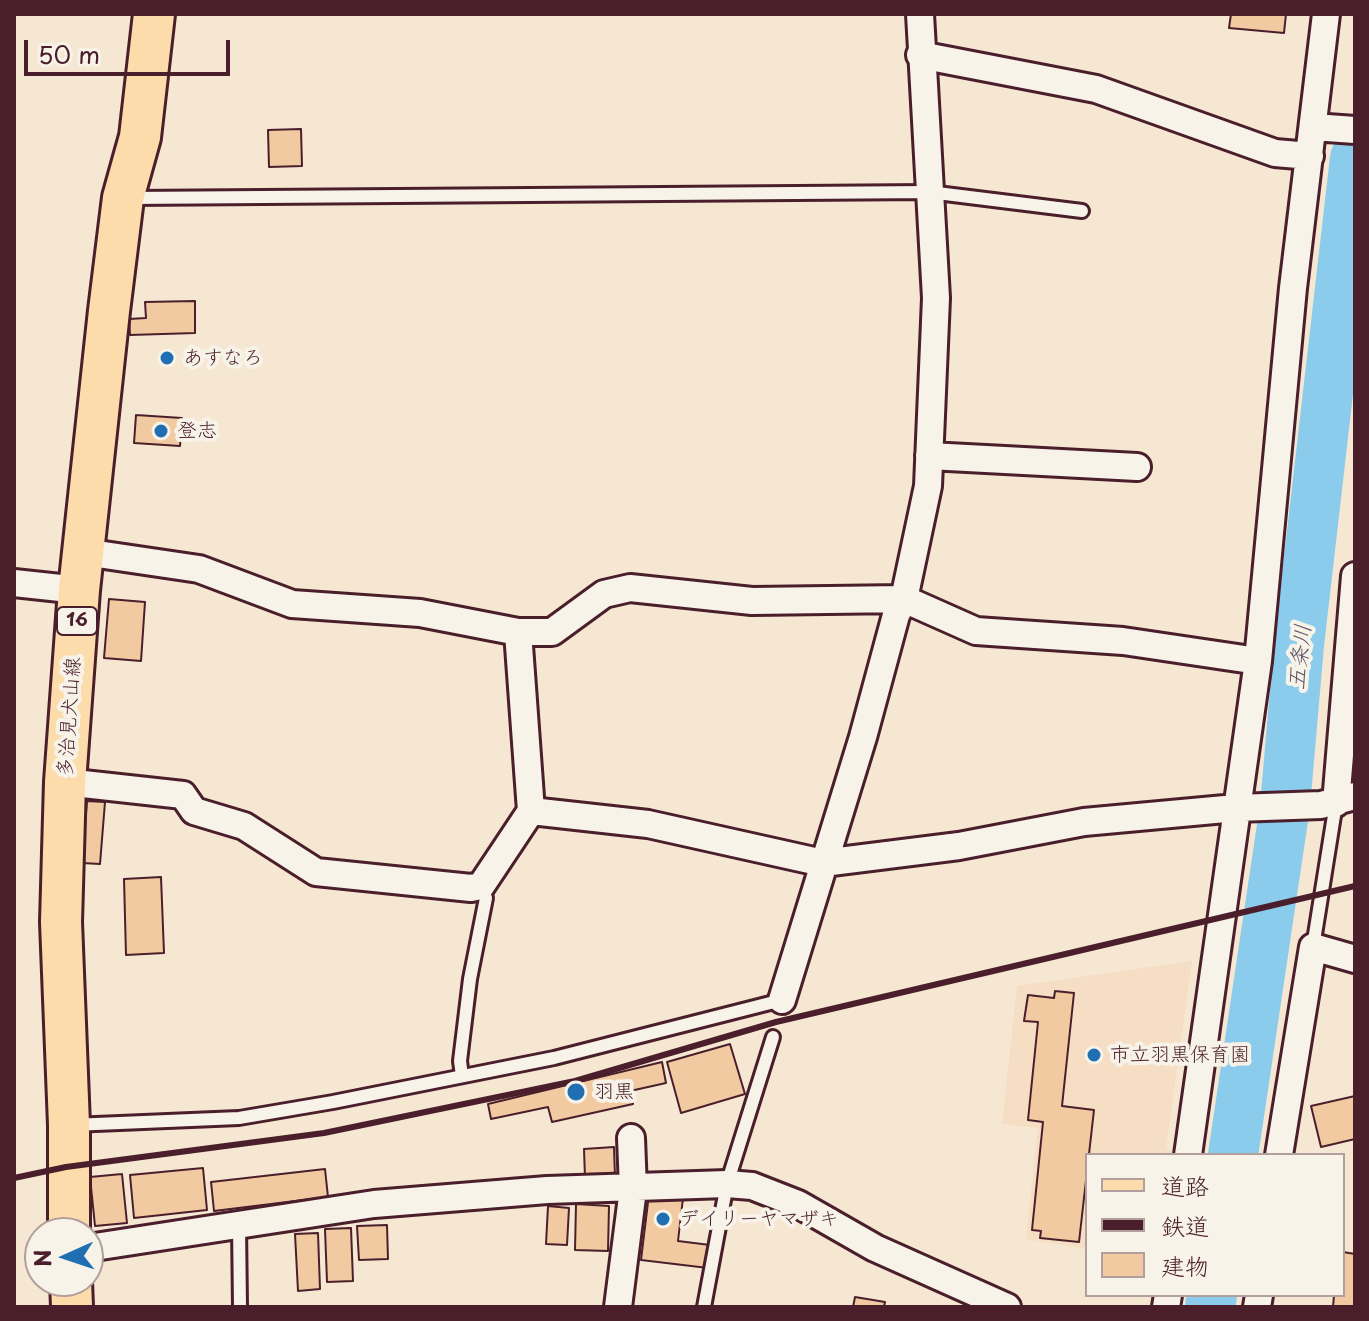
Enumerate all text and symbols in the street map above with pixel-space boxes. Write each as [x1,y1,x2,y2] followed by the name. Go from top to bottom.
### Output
[28,24,234,74] scale bar
[38,36,100,72] text: 50 m
[183,346,263,370] place label: あすなろ
[158,349,176,367] marker: あすなろ
[177,419,217,443] place label: 登志
[152,422,170,440] marker: 登志
[57,607,97,635] road number: 16
[1284,623,1318,691] water label: 五条川
[54,656,86,778] street label: 多治見犬山線
[1110,1043,1250,1067] place label: 市立羽黒保育園
[1085,1046,1103,1064] marker: 市立羽黒保育園
[594,1080,634,1104] place label: 羽黒
[565,1081,587,1103] marker: 羽黒
[1085,1153,1345,1297] legend
[1161,1167,1209,1203] text: 道路
[679,1207,839,1231] place label: デイリーヤマザキ
[1161,1207,1209,1243] text: 鉄道
[654,1210,672,1228] marker: デイリーヤマザキ
[24,1217,104,1297] north arrow
[1161,1247,1209,1283] text: 建物
[25,1249,58,1268] text: N

